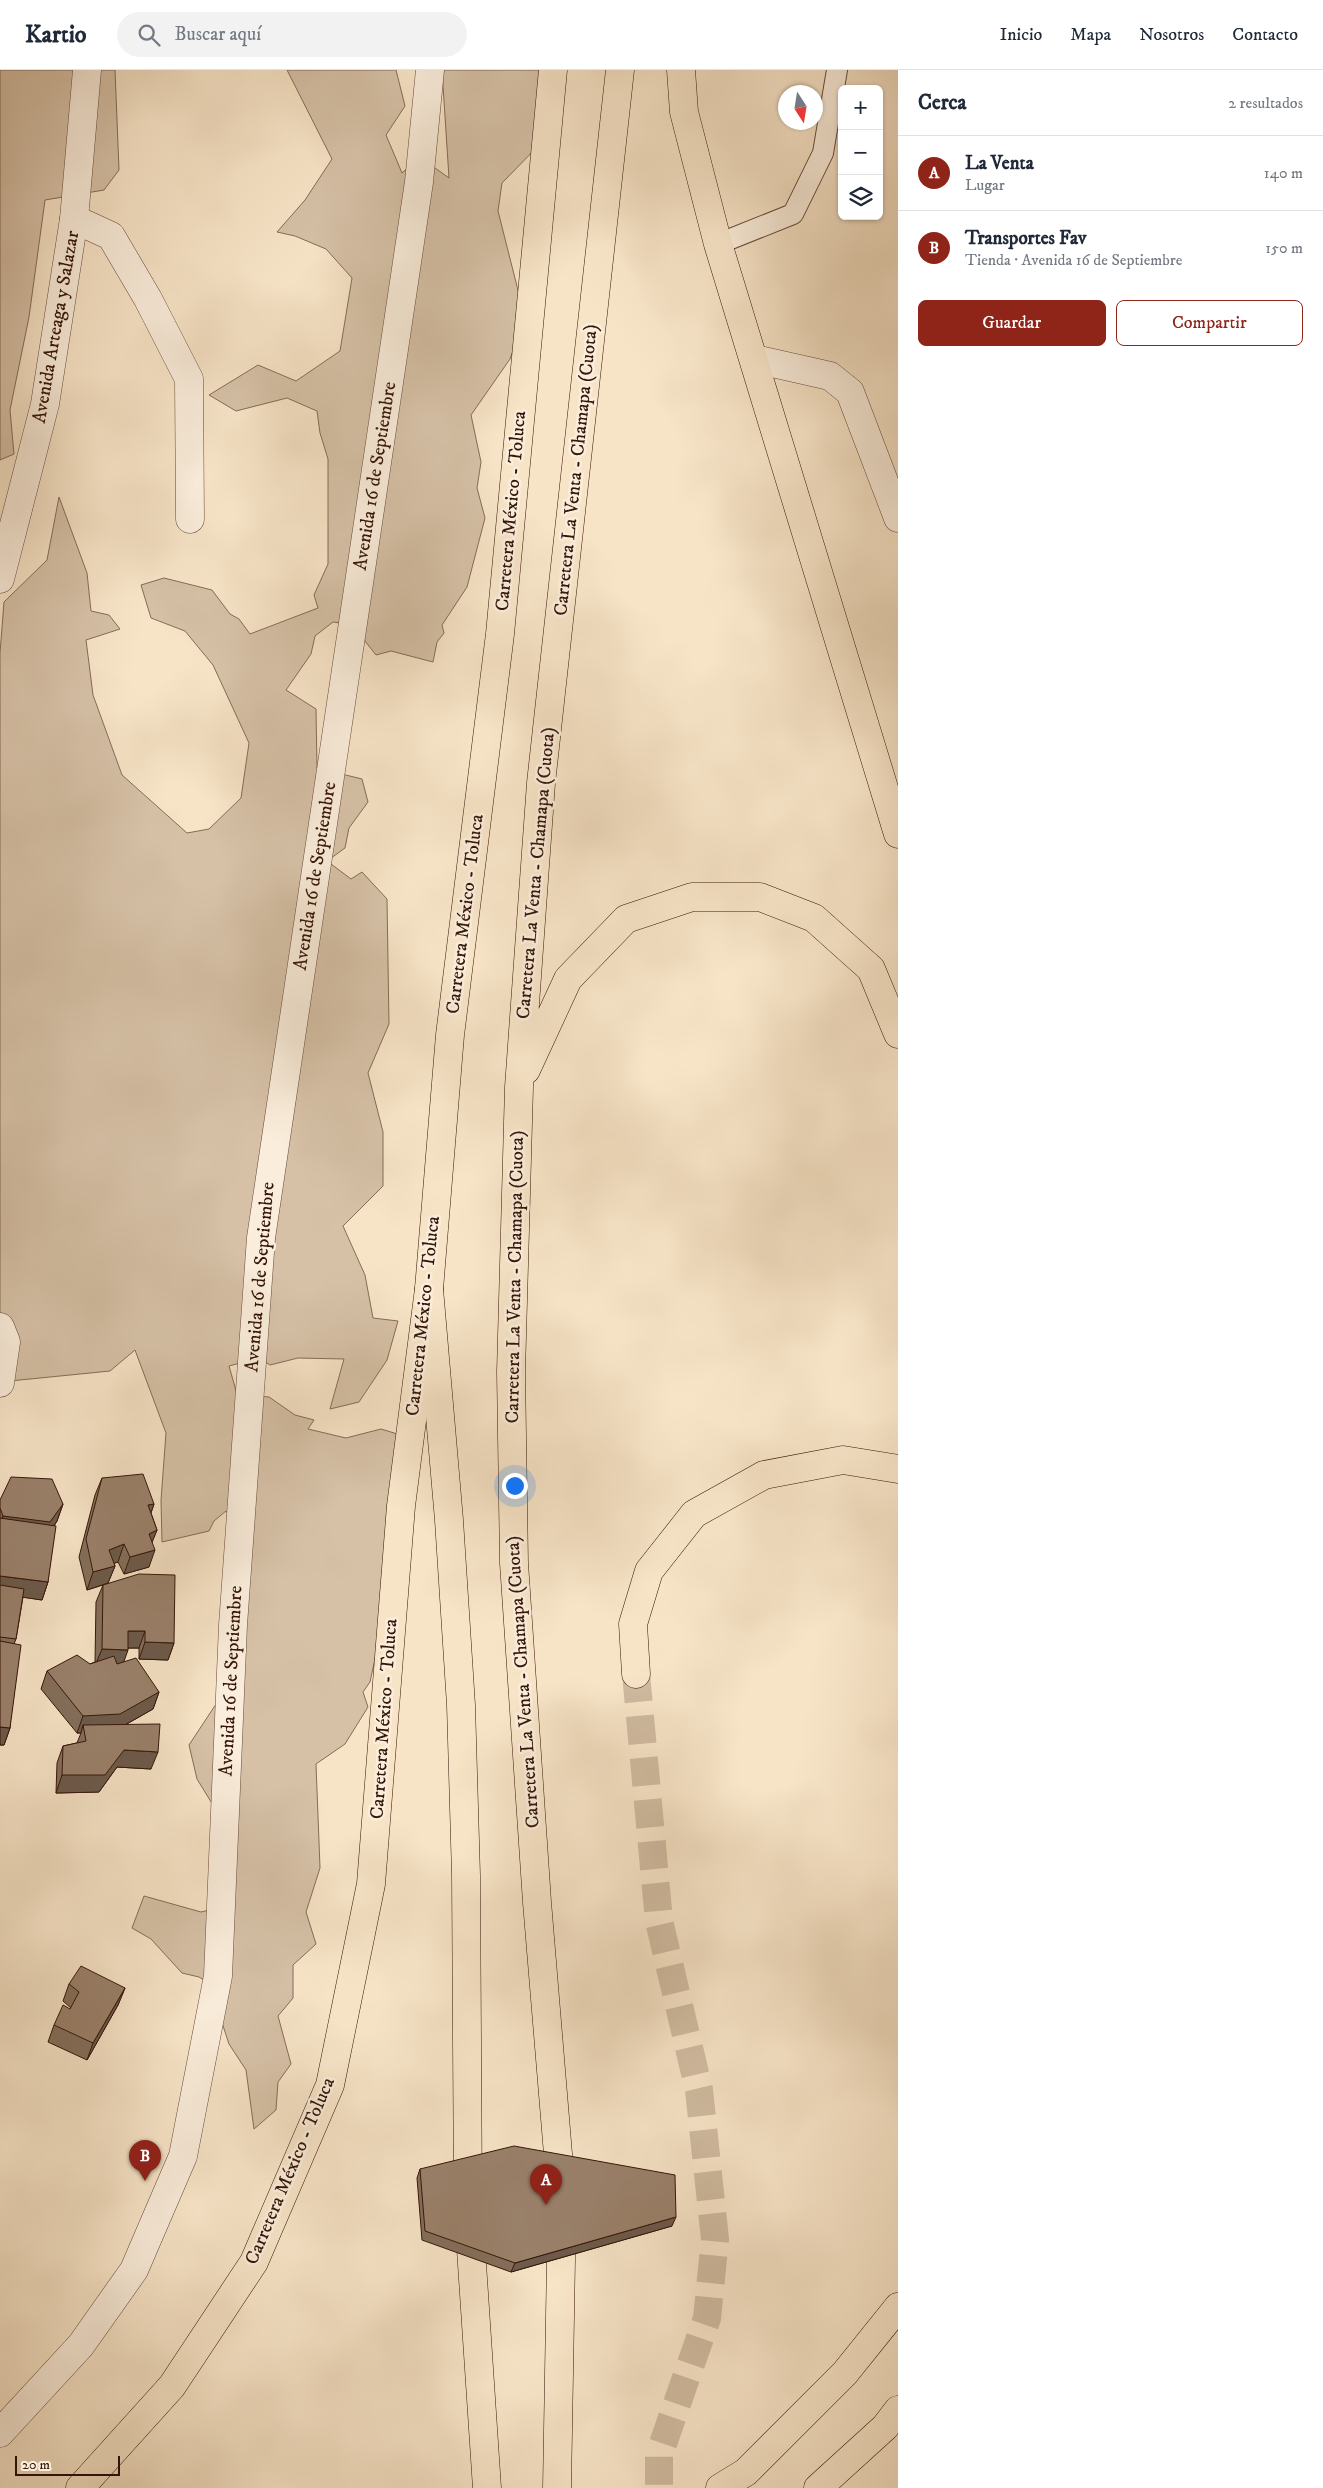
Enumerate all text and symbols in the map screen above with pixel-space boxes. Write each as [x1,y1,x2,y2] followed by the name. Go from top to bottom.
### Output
[117,12,467,57] search box
[25,20,87,50] text: Kartio
[135,21,163,49] icon: search
[175,23,261,46] text: Buscar aquí
[1000,24,1042,46] text: Inicio
[1070,24,1111,46] text: Mapa
[1139,24,1204,46] text: Nosotros
[1232,24,1298,46] text: Contacto
[778,85,823,130] north arrow
[838,85,883,220] map controls
[838,85,883,130] button: +
[918,90,966,116] text: Cerca
[1228,93,1303,113] text: 2 resultados
[838,130,883,175] button: −
[965,152,1034,175] text: La Venta
[929,163,939,183] text: A
[1264,163,1303,183] text: 140 m
[838,175,883,220] button: layers
[965,175,1005,195] text: Lugar
[965,227,1086,250] text: Transportes Fav
[28,229,84,425] street label: Avenida Arteaga y Salazar
[929,238,939,258] text: B
[1265,238,1303,258] text: 150 m
[965,250,1182,270] text: Tienda · Avenida 16 de Septiembre
[918,300,1106,346] button: Guardar
[1116,300,1303,346] button: Compartir
[549,323,603,617] street label: Carretera La Venta - Chamapa (Cuota)
[349,380,401,572] street label: Avenida 16 de Septiembre
[491,410,531,612] street label: Carretera México - Toluca
[512,726,560,1020] street label: Carretera La Venta - Chamapa (Cuota)
[289,780,341,972] street label: Avenida 16 de Septiembre
[441,813,489,1015] street label: Carretera México - Toluca
[501,1130,529,1424] street label: Carretera La Venta - Chamapa (Cuota)
[240,1181,280,1373] street label: Avenida 16 de Septiembre
[401,1215,445,1417] street label: Carretera México - Toluca
[502,1473,528,1499] your location
[501,1535,545,1829] street label: Carretera La Venta - Chamapa (Cuota)
[215,1585,247,1777] street label: Avenida 16 de Septiembre
[366,1618,402,1820] street label: Carretera México - Toluca
[240,2074,340,2268] street label: Carretera México - Toluca
[129,2140,161,2181] pin: B
[530,2164,562,2205] pin: A
[15,2453,120,2476] scale bar
[22,2456,50,2474] text: 20 m

